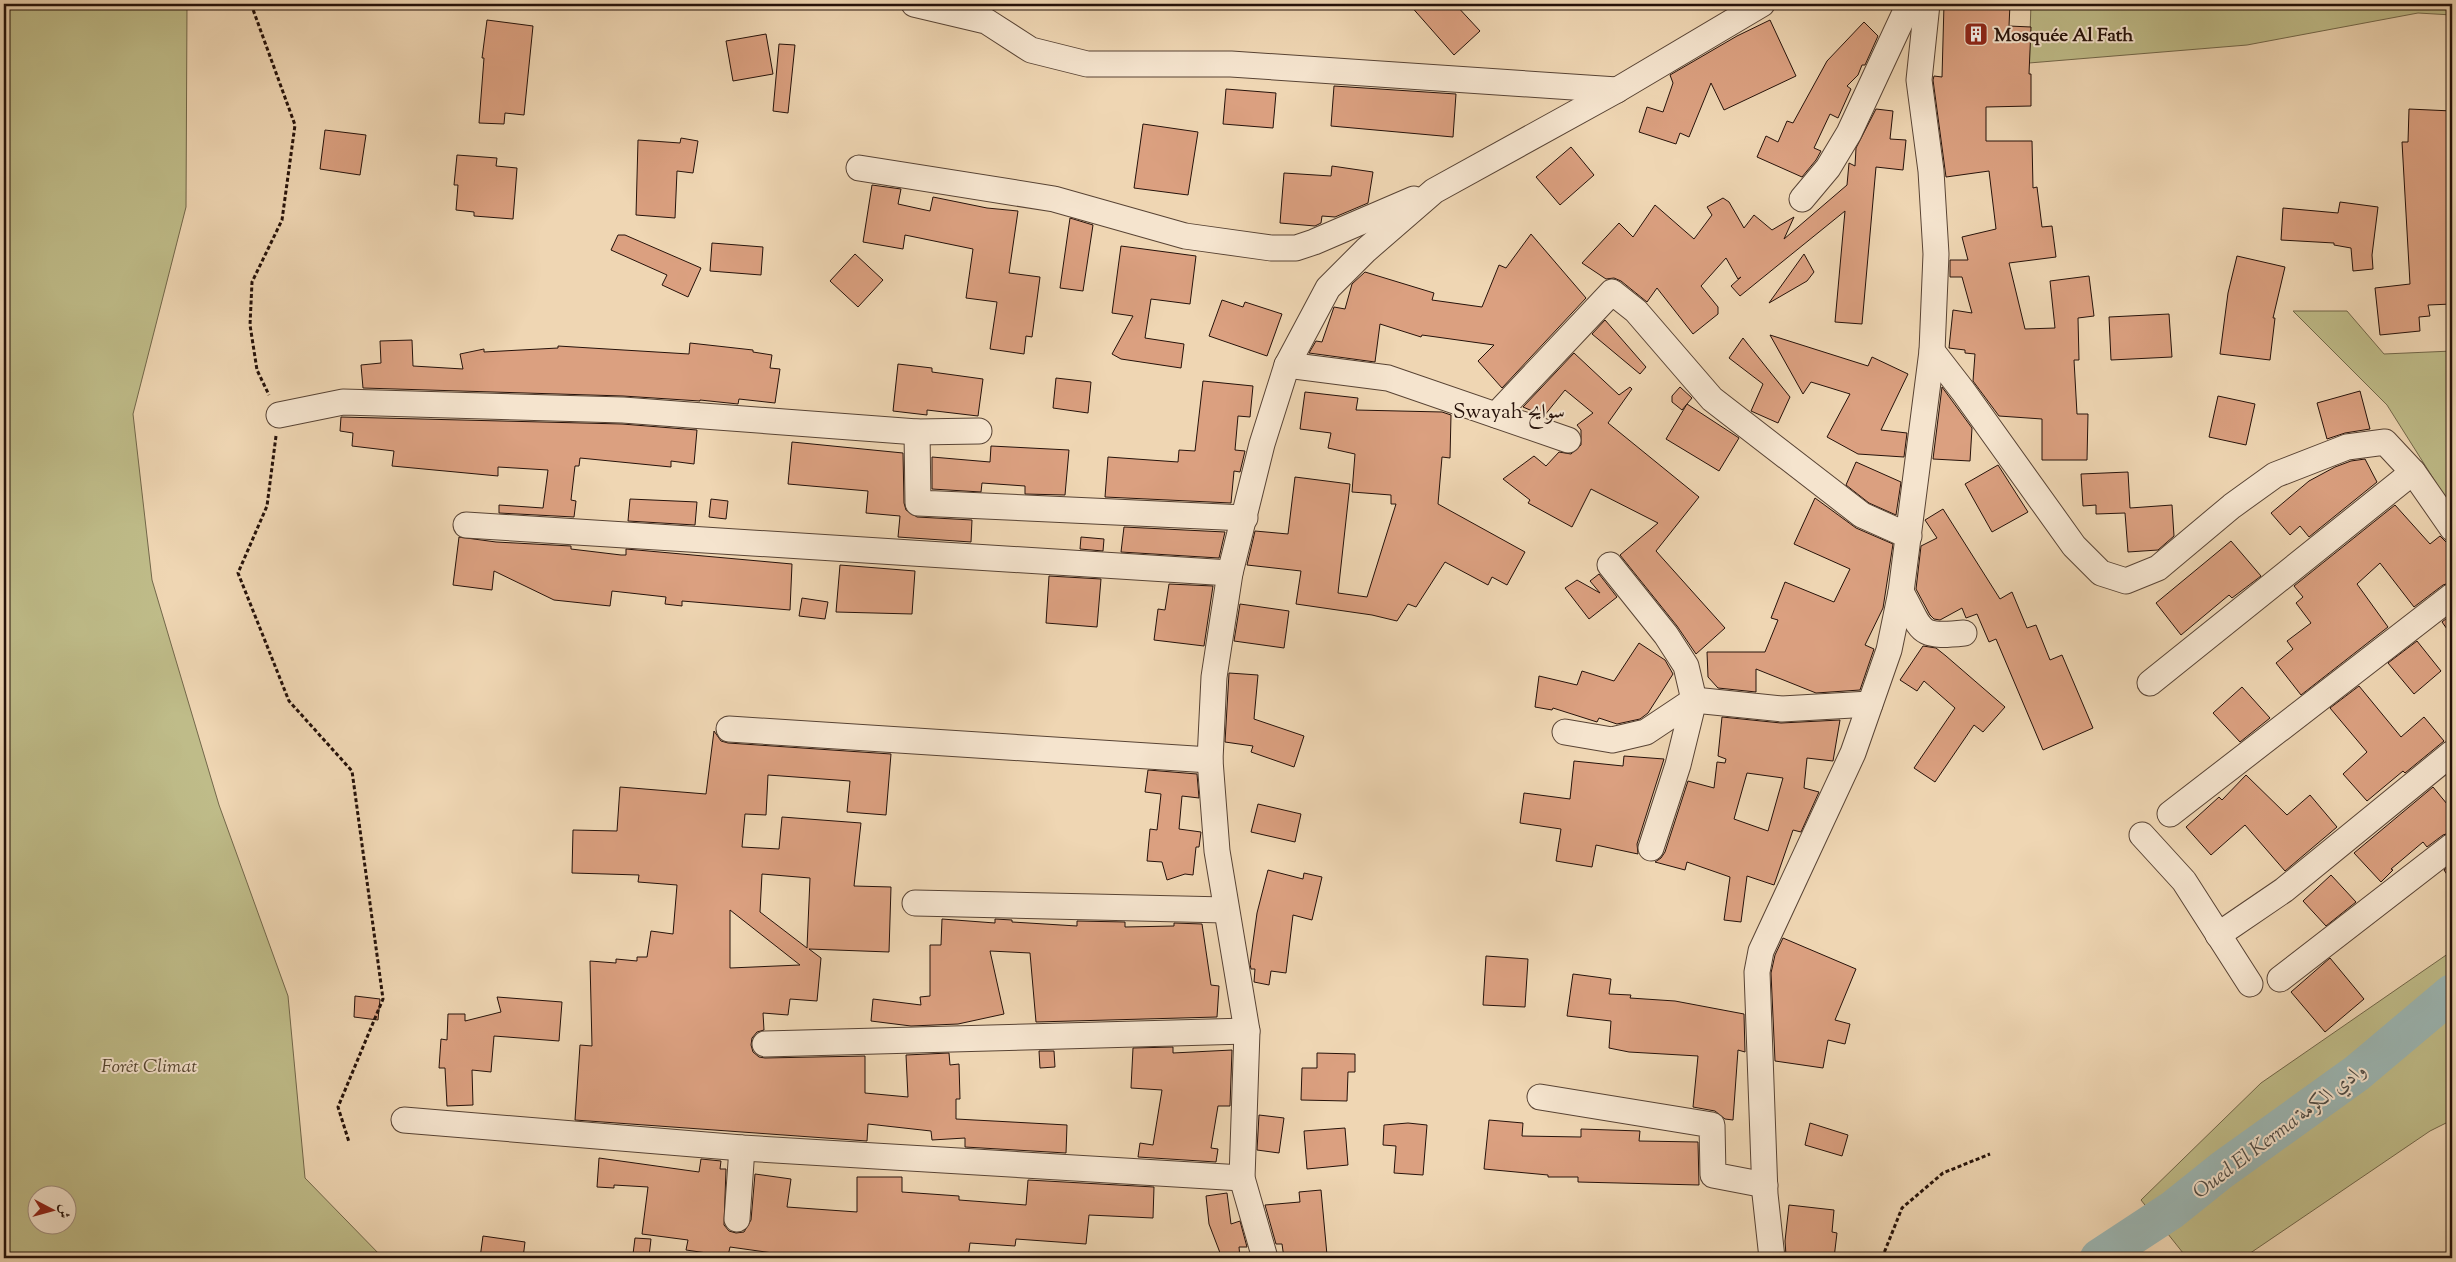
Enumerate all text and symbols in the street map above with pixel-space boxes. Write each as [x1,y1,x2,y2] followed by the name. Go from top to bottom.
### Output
[1963,21,1989,47] building icon: Mosquée Al Fath
[1994,23,2134,50] place label: Mosquée Al Fath
[1453,398,1565,429] district label: Swayah سوايح
[101,1054,197,1081] park label: Forêt Climat
[2188,1057,2373,1207] water label: Oued El Kerma وادي الكرمة
[28,1184,78,1234] north arrow
[52,1203,74,1219] text: ش

